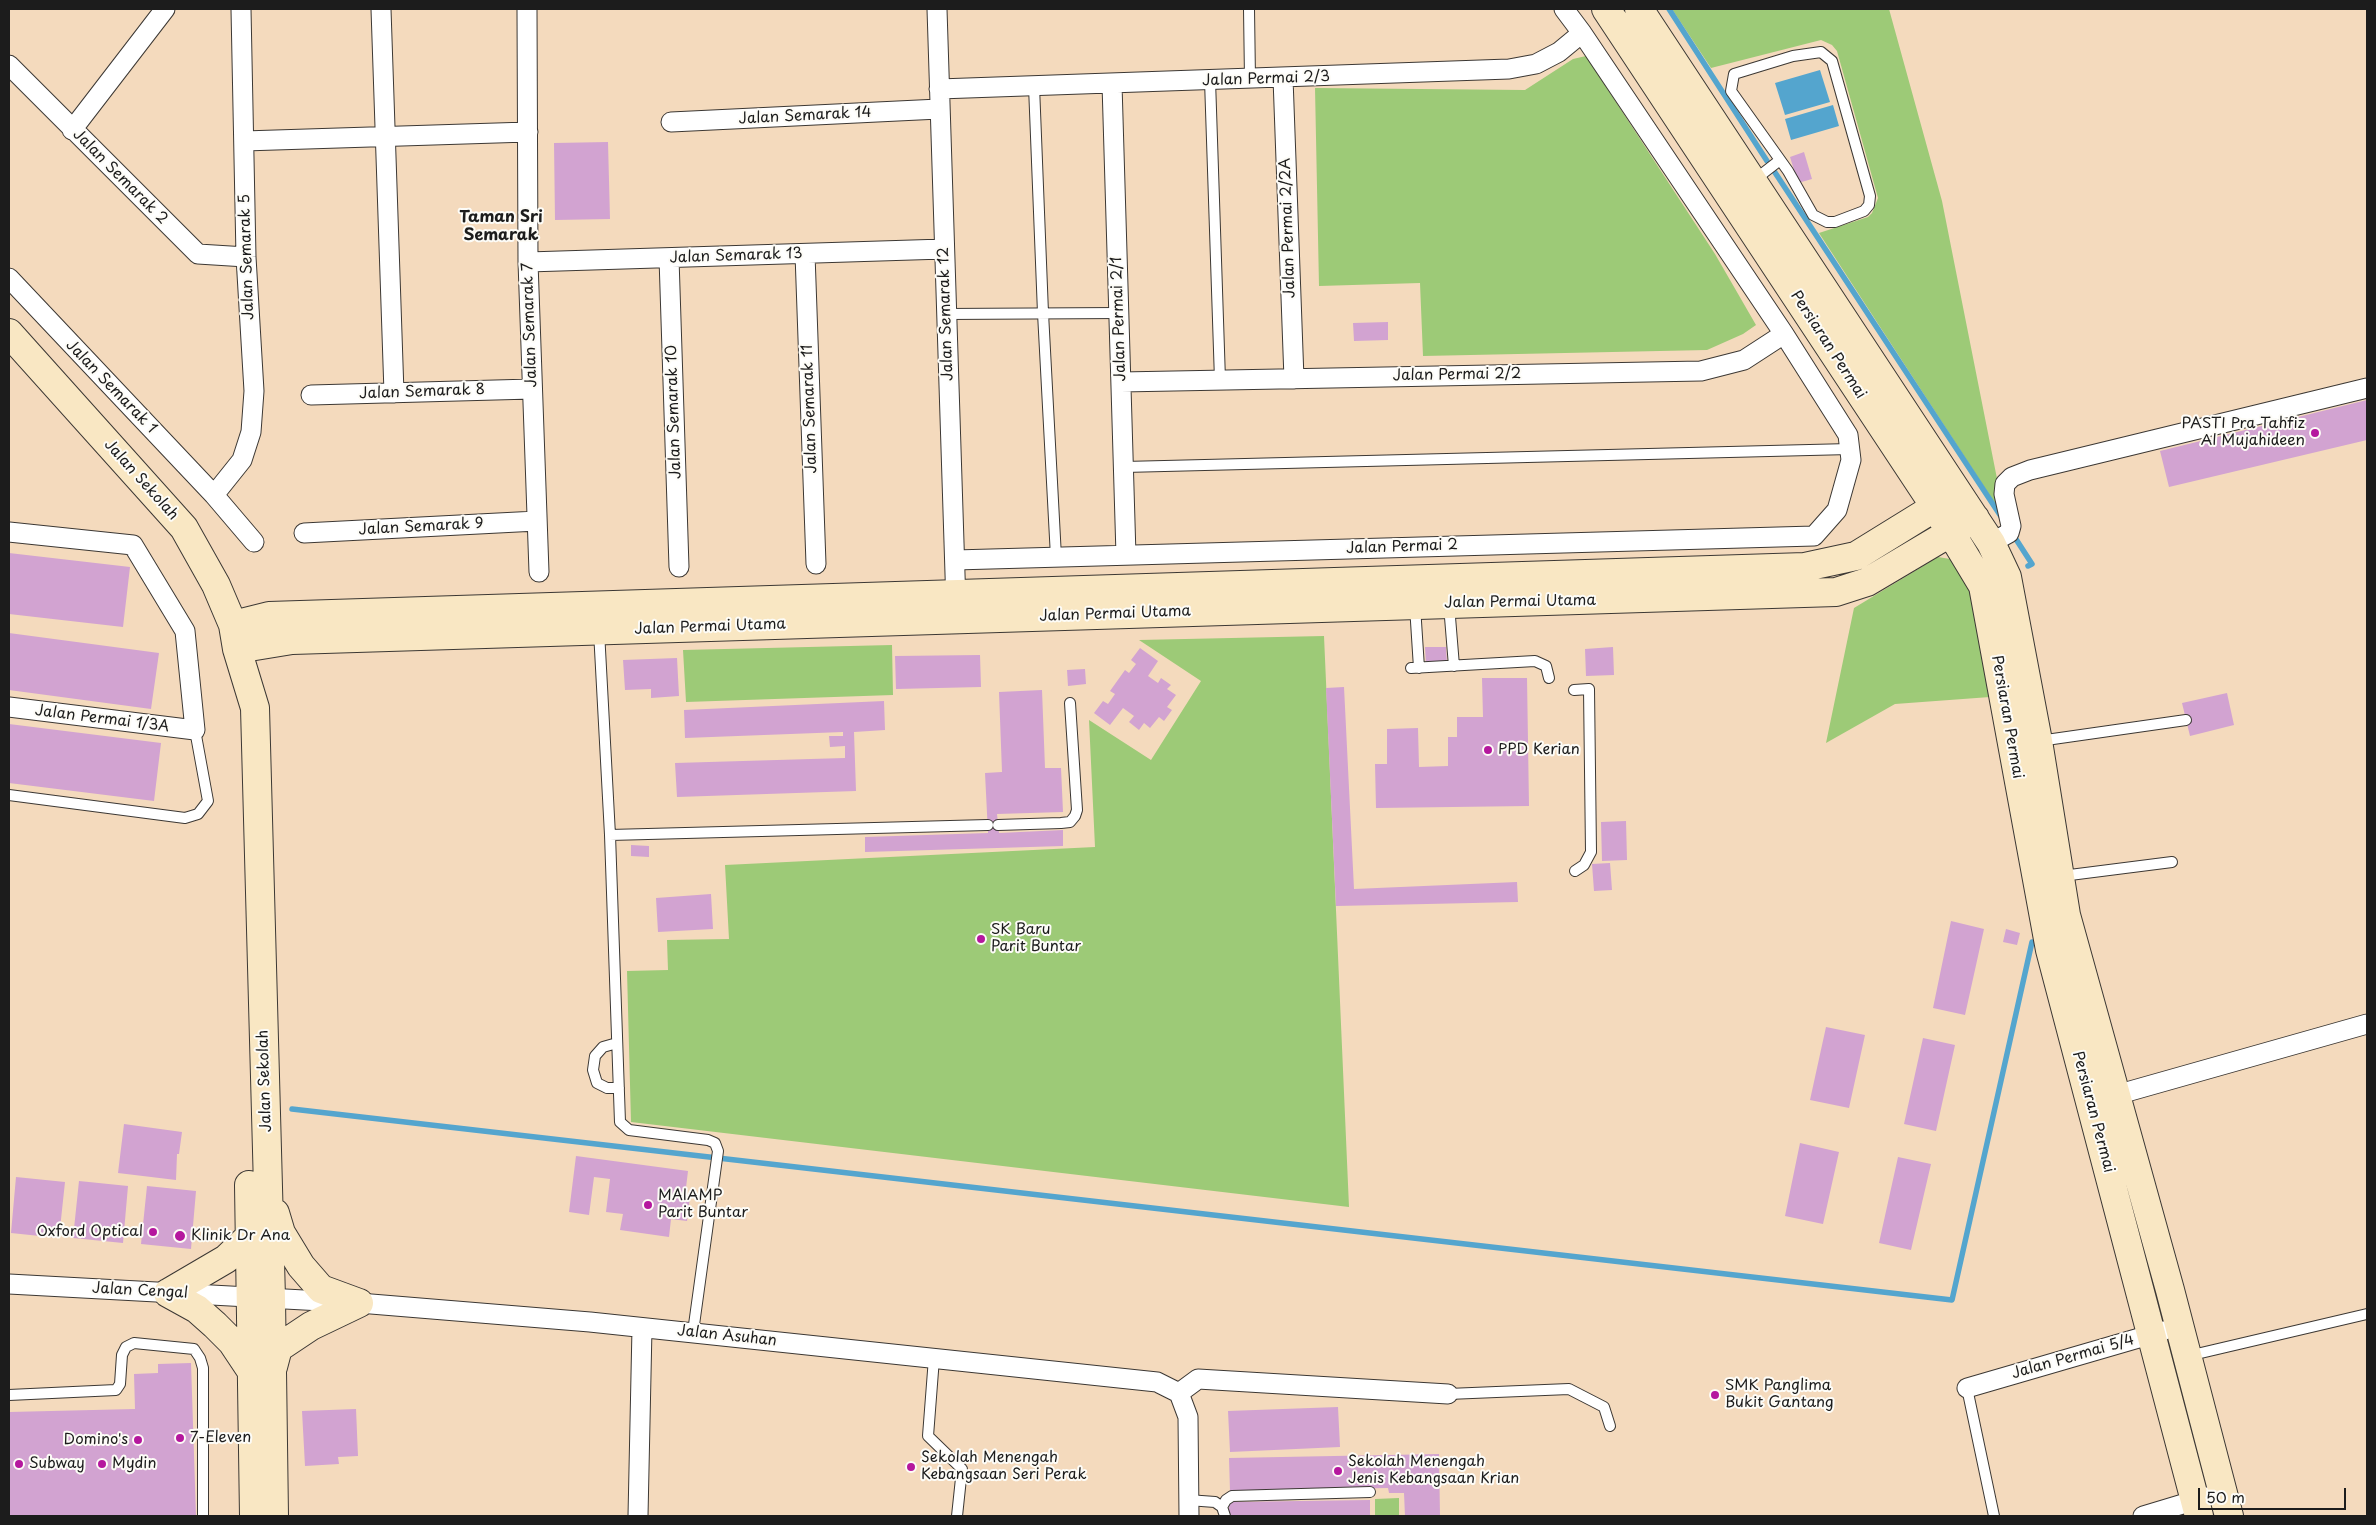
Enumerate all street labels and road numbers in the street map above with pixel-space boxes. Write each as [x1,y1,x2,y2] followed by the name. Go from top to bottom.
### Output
[1202,68,1330,90] street label: Jalan Permai 2/3
[738,104,872,128] street label: Jalan Semarak 14
[69,126,171,228] street label: Jalan Semarak 2
[1277,158,1299,298] street label: Jalan Permai 2/2A
[236,194,258,320] street label: Jalan Semarak 5
[669,245,803,267] street label: Jalan Semarak 13
[935,247,957,381] street label: Jalan Semarak 12
[1108,256,1130,382] street label: Jalan Permai 2/1
[519,262,541,388] street label: Jalan Semarak 7
[1786,288,1870,402] street label: Persiaran Permai
[62,336,160,438] street label: Jalan Semarak 1
[799,344,821,474] street label: Jalan Semarak 11
[663,345,685,479] street label: Jalan Semarak 10
[1393,365,1521,385] street label: Jalan Permai 2/2
[359,381,485,403] street label: Jalan Semarak 8
[100,436,182,524] street label: Jalan Sekolah
[358,515,484,539] street label: Jalan Semarak 9
[1346,536,1458,558] street label: Jalan Permai 2
[1444,592,1596,612] street label: Jalan Permai Utama
[1039,602,1191,626] street label: Jalan Permai Utama
[634,615,786,639] street label: Jalan Permai Utama
[1987,654,2027,780] street label: Persiaran Permai
[34,702,170,736] street label: Jalan Permai 1/3A
[254,1030,276,1132] street label: Jalan Sekolah
[2068,1049,2118,1175] street label: Persiaran Permai
[91,1279,189,1303] street label: Jalan Cengal
[676,1322,778,1350] street label: Jalan Asuhan
[2010,1331,2136,1383] street label: Jalan Permai 5/4

